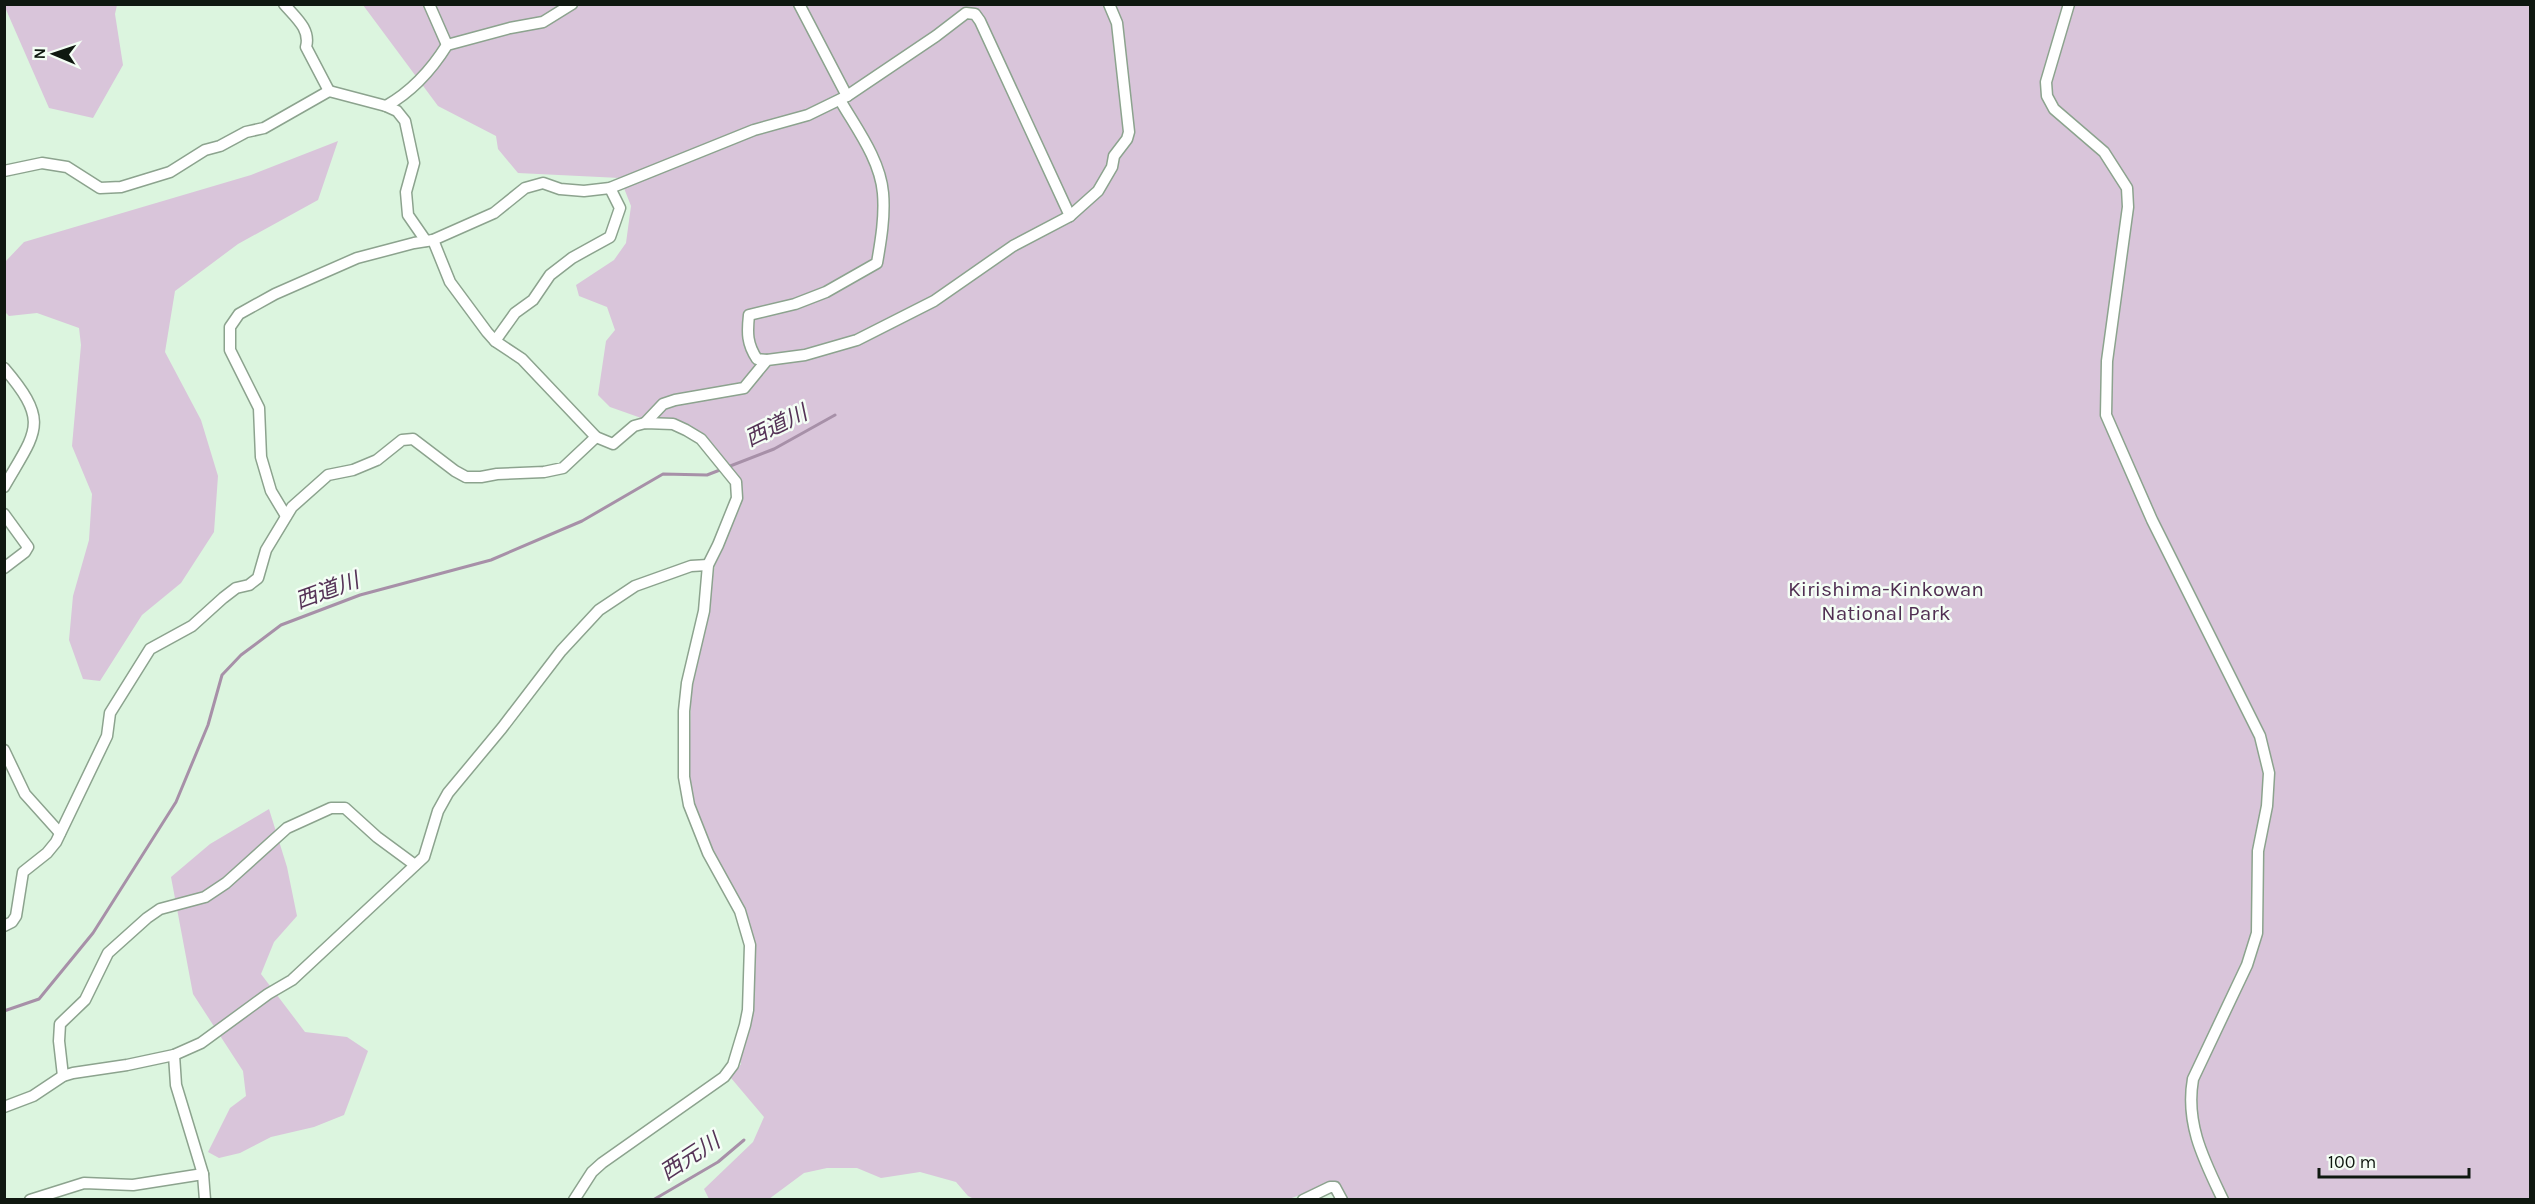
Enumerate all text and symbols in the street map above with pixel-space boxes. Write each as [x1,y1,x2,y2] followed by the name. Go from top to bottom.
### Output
[24,24,84,84] north arrow
[30,47,49,60] text: N
[741,399,813,452] water label: 西道川
[292,567,364,615] water label: 西道川
[1788,577,1984,625] park label: Kirishima-Kinkowan National Park
[655,1127,726,1186] water label: 西元川
[2319,1141,2469,1179] scale bar
[2328,1151,2376,1173] text: 100 m

